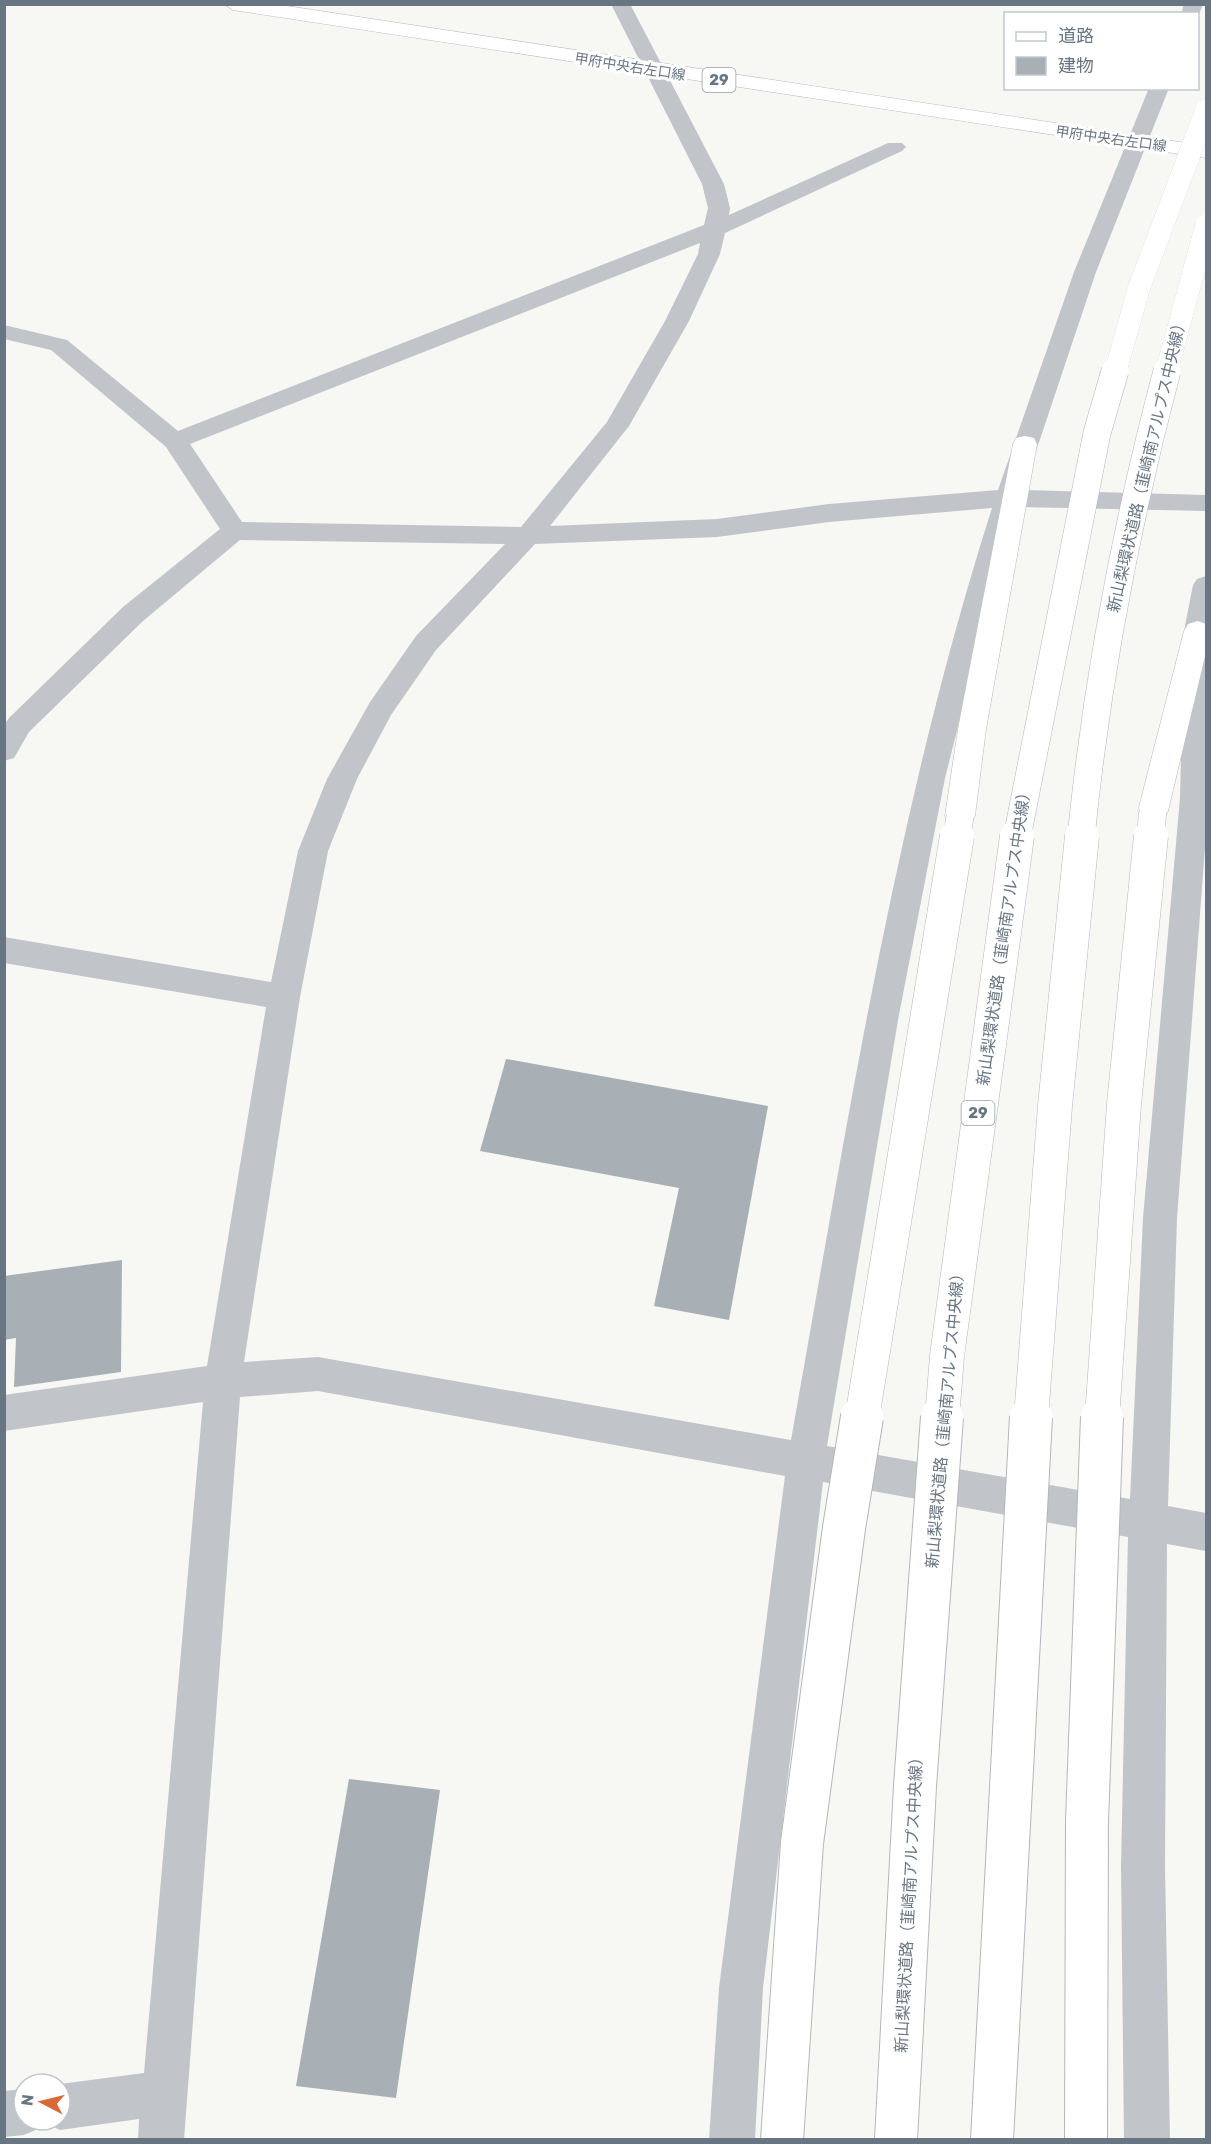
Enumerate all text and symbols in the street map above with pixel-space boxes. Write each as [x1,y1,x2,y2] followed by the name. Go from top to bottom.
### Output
[1004,12,1199,90] legend
[1058,25,1094,47] text: 道路
[573,50,687,84] street label: 甲府中央右左口線
[1058,55,1094,77] text: 建物
[702,68,736,92] road number: 29
[1054,123,1168,155] street label: 甲府中央右左口線
[1104,314,1190,614] street label: 新山梨環状道路（韮崎南アルプス中央線）
[973,783,1035,1087] street label: 新山梨環状道路（韮崎南アルプス中央線）
[962,1101,994,1125] road number: 29
[922,1265,968,1569] street label: 新山梨環状道路（韮崎南アルプス中央線）
[892,1749,926,2053] street label: 新山梨環状道路（韮崎南アルプス中央線）
[12,2072,72,2132] north arrow
[17,2093,38,2107] text: N

